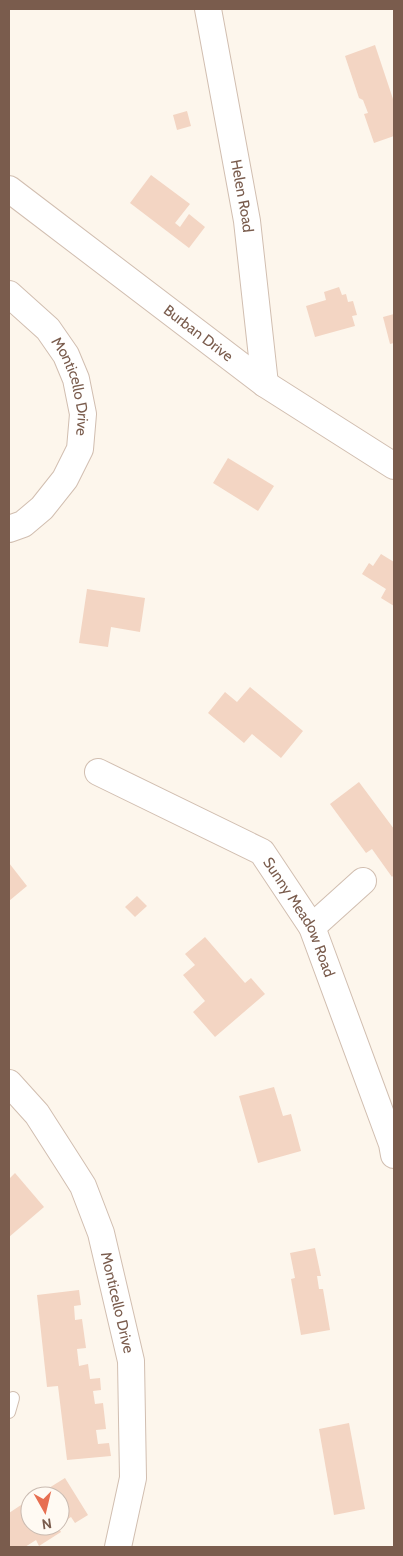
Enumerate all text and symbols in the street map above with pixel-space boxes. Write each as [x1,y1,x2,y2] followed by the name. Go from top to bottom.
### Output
[227,158,257,233] street label: Helen Road
[160,301,237,366] street label: Burban Drive
[47,334,92,437] street label: Monticello Drive
[259,854,339,979] street label: Sunny Meadow Road
[97,1250,138,1355] street label: Monticello Drive
[20,1486,70,1536] north arrow
[41,1514,53,1533] text: N

